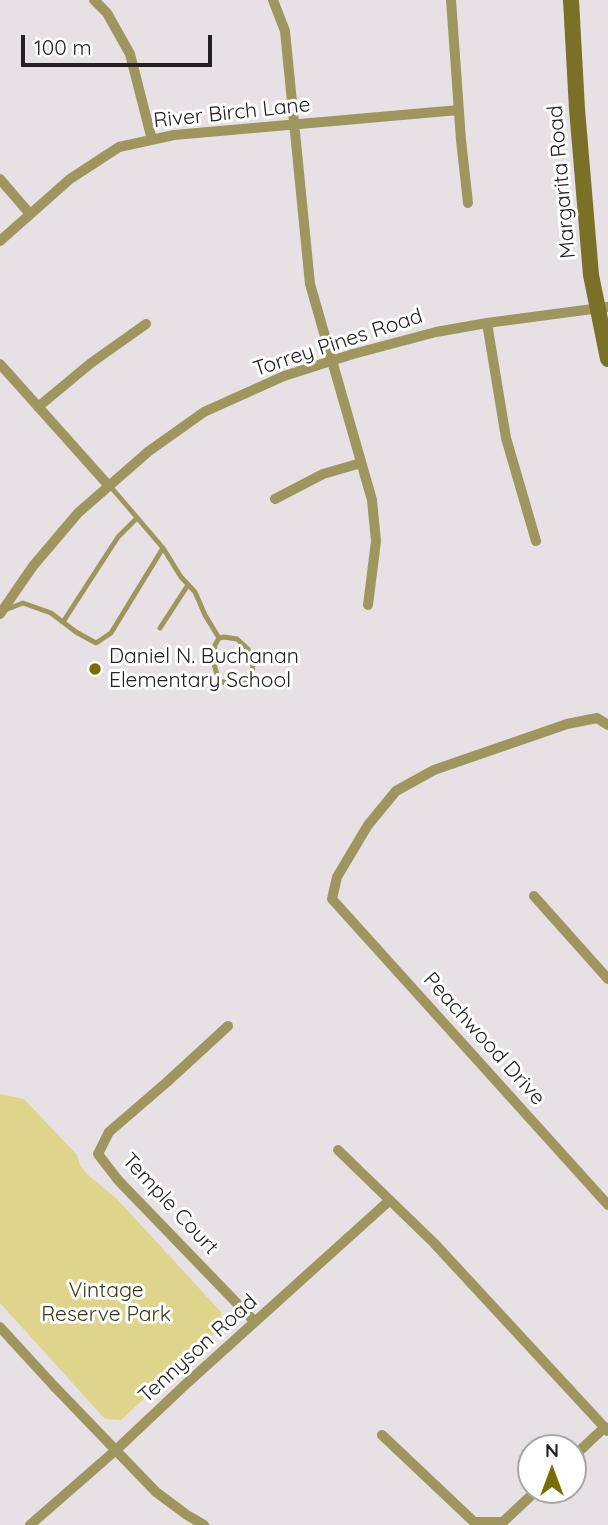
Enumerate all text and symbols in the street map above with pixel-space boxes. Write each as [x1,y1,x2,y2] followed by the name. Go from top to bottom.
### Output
[24,21,215,65] scale bar
[34,34,92,60] text: 100 m
[152,92,312,134] street label: River Birch Lane
[543,104,581,260] street label: Margarita Road
[250,304,426,382] street label: Torrey Pines Road
[109,644,299,694] place label: Daniel N. Buchanan Elementary School
[87,661,103,677] marker: Daniel N. Buchanan Elementary School
[418,967,550,1111] street label: Peachwood Drive
[117,1148,223,1260] street label: Temple Court
[41,1278,171,1328] park label: Vintage Reserve Park
[134,1289,262,1409] street label: Tennyson Road
[517,1434,587,1504] north arrow
[545,1438,559,1462] text: N

